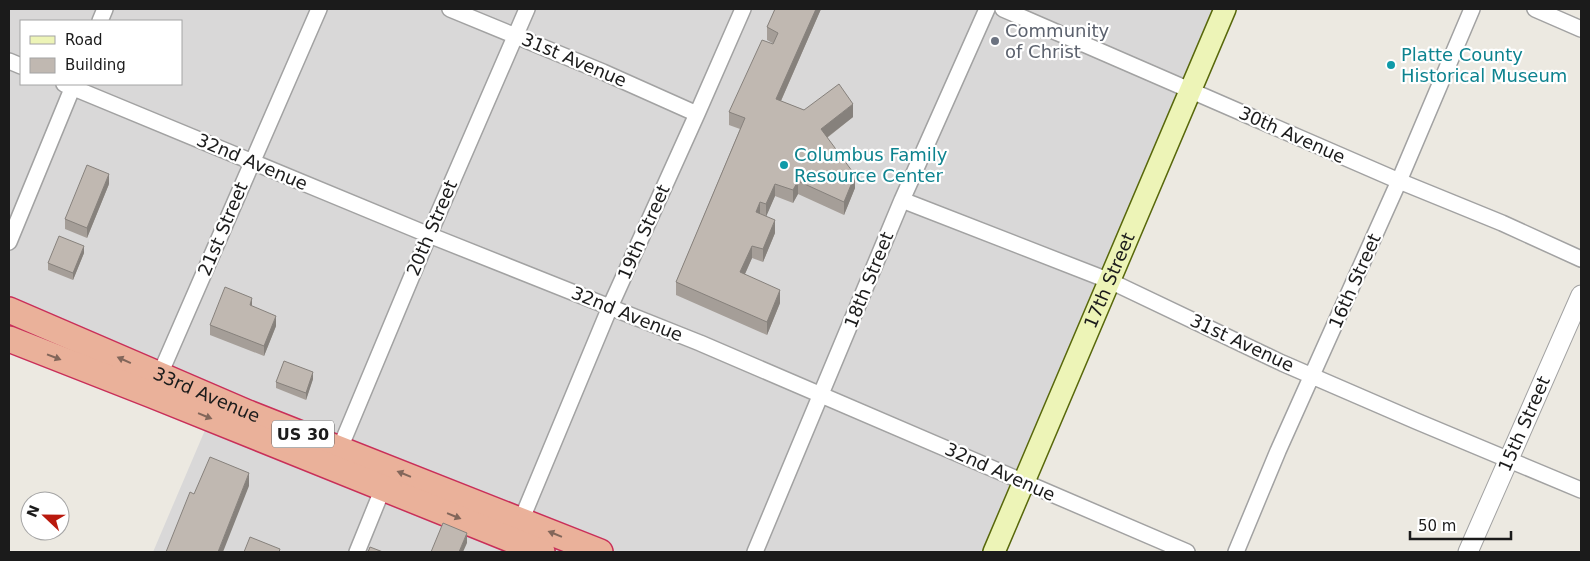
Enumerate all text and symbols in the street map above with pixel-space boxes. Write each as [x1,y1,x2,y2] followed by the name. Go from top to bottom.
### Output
[20,20,182,85] legend
[1005,20,1110,62] place label: Community of Christ
[519,28,630,91] street label: 31st Avenue
[65,31,103,49] text: Road
[989,35,1001,47] marker: Community of Christ
[1401,44,1567,86] place label: Platte County Historical Museum
[65,56,126,74] text: Building
[1385,59,1397,71] marker: Platte County Historical Museum
[1236,102,1349,167] street label: 30th Avenue
[194,129,311,194] street label: 32nd Avenue
[794,144,948,186] place label: Columbus Family Resource Center
[778,159,790,171] marker: Columbus Family Resource Center
[402,177,461,279] street label: 20th Street
[193,179,252,279] street label: 21st Street
[613,181,674,283] street label: 19th Street
[840,229,897,331] street label: 18th Street
[1079,229,1139,331] street label: 17th Street
[1324,230,1385,332] street label: 16th Street
[568,282,686,345] street label: 32nd Avenue
[1187,309,1297,376] street label: 31st Avenue
[47,353,62,361] one-way arrow
[117,356,131,364] one-way arrow
[150,362,263,427] street label: 33rd Avenue
[1494,373,1554,474] street label: 15th Street
[198,413,213,421] one-way arrow
[272,420,334,448] road number: US 30
[942,438,1059,505] street label: 32nd Avenue
[397,470,411,478] one-way arrow
[20,491,70,541] north arrow
[23,503,43,520] text: N
[1410,508,1511,540] scale bar
[446,513,461,521] one-way arrow
[1418,517,1456,535] text: 50 m
[547,530,562,538] one-way arrow

